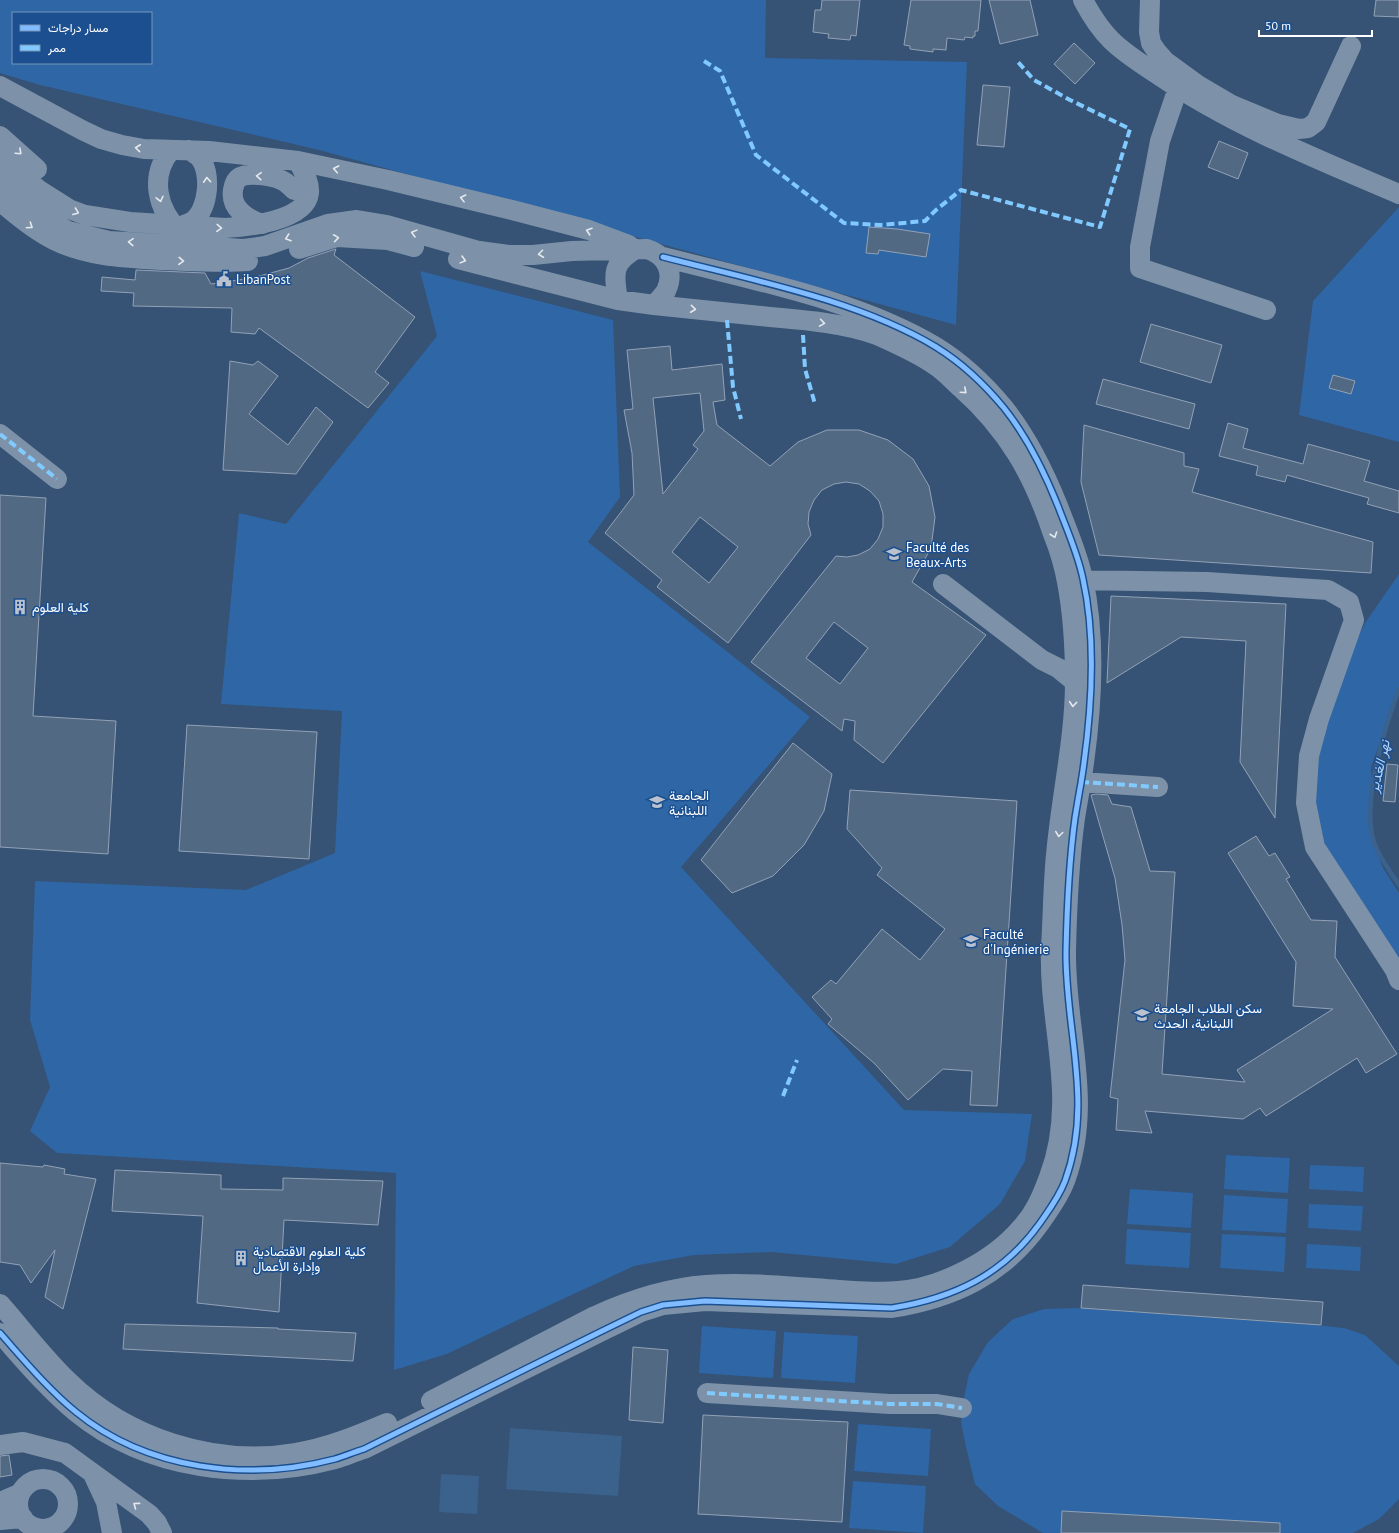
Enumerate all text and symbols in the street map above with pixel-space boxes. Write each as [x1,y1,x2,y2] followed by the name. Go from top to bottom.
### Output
[12,12,152,64] legend
[1259,12,1372,38] scale bar
[1265,18,1291,33] text: 50 m
[48,20,108,36] text: مسار دراجات
[47,40,66,56] text: ممر
[135,144,141,153] one-way arrow
[14,147,22,154] one-way arrow
[333,166,339,174] one-way arrow
[256,171,262,180] one-way arrow
[202,177,211,183] one-way arrow
[460,194,466,202] one-way arrow
[156,196,164,202] one-way arrow
[73,207,80,215] one-way arrow
[26,221,33,228] one-way arrow
[216,223,222,232] one-way arrow
[585,227,592,236] one-way arrow
[410,229,417,237] one-way arrow
[284,234,291,242] one-way arrow
[333,234,339,243] one-way arrow
[128,238,134,247] one-way arrow
[538,250,544,259] one-way arrow
[459,255,466,264] one-way arrow
[178,256,184,265] one-way arrow
[215,270,233,288] public building icon: LibanPost
[236,271,291,288] place label: LibanPost
[690,305,696,314] one-way arrow
[819,318,825,327] one-way arrow
[959,386,967,394] one-way arrow
[1049,531,1058,538] one-way arrow
[906,539,969,571] place label: Faculté des Beaux-Arts
[885,545,903,563] school or university icon: Faculté des Beaux-Arts
[11,598,29,616] building icon: كلية العلوم
[32,599,89,616] place label: كلية العلوم
[1069,701,1078,707] one-way arrow
[1364,737,1394,795] water label: نهر الغدير
[669,787,709,819] place label: الجامعة اللبنانية
[648,793,666,811] school or university icon: الجامعة اللبنانية
[1055,830,1064,837] one-way arrow
[983,926,1049,958] place label: Faculté d'Ingénierie
[962,932,980,950] school or university icon: Faculté d'Ingénierie
[1154,1000,1262,1032] place label: سكن الطلاب الجامعة اللبنانية، الحدث
[1133,1006,1151,1024] school or university icon: سكن الطلاب الجامعة اللبنانية، الحدث
[253,1243,366,1276] place label: كلية العلوم الاقتصادية وإدارة الأعمال
[232,1249,250,1267] building icon: كلية العلوم الاقتصادية وإدارة الأعمال
[133,1502,140,1510] one-way arrow

